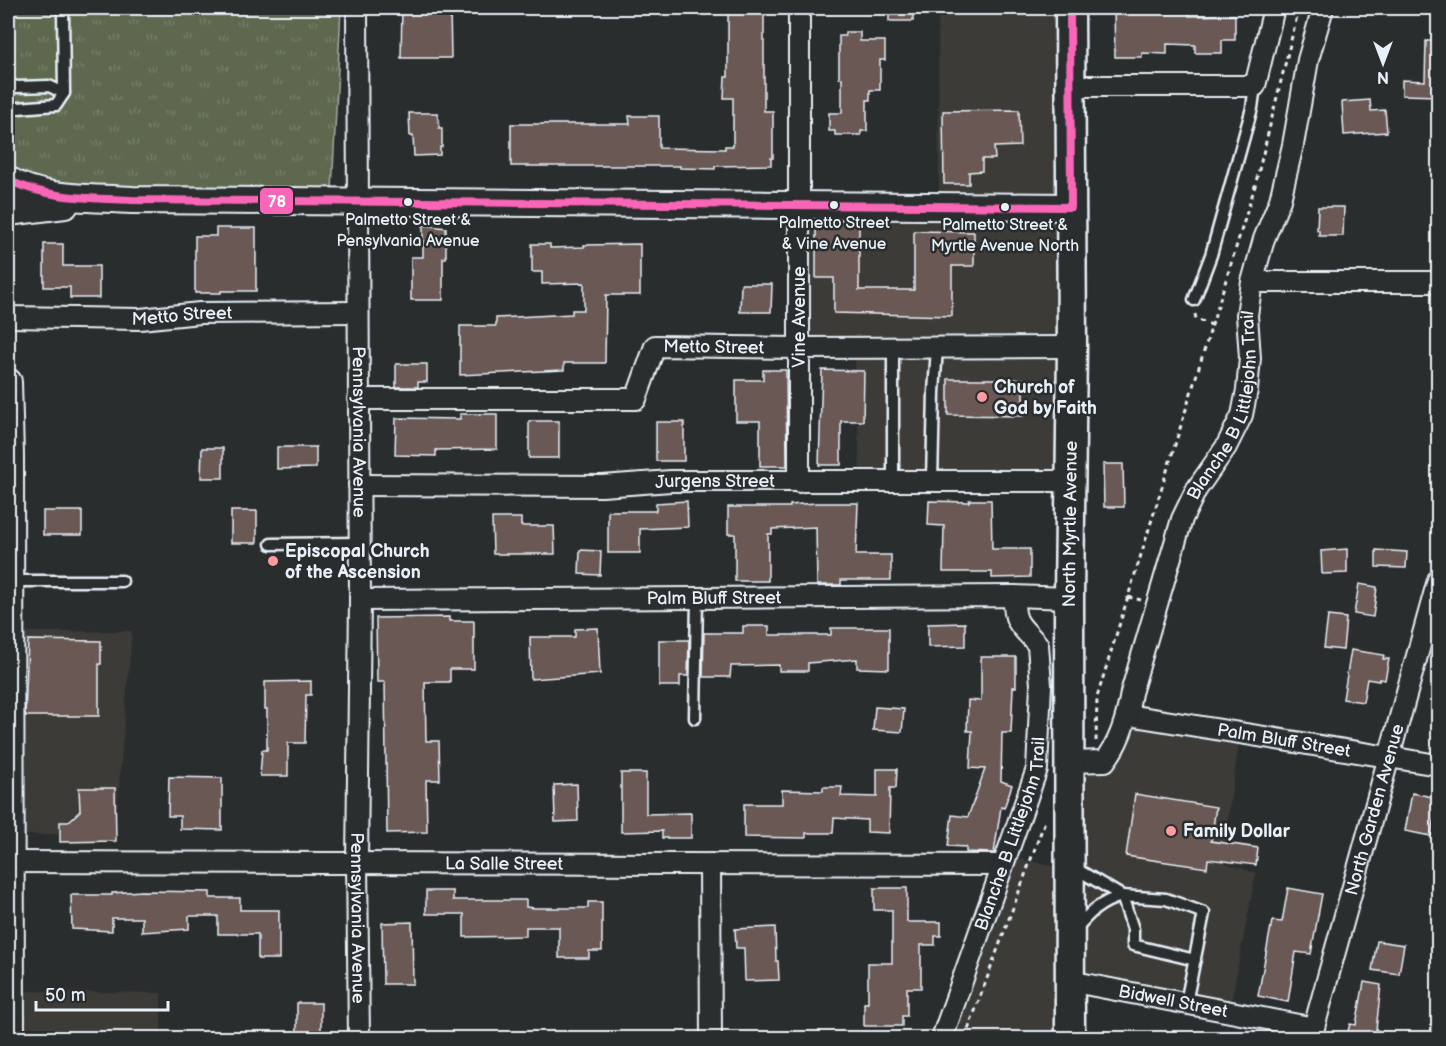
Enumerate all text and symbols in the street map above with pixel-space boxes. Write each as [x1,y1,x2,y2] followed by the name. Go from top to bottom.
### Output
[1353,33,1413,93] north arrow
[1377,67,1389,86] text: N
[259,187,294,215] line badge: 78
[268,193,286,212] text: 78
[402,196,414,208] marker: Palmetto Street & Pensylvania Avenue
[828,199,840,211] marker: Palmetto Street & Vine Avenue
[999,201,1011,213] marker: Palmetto Street & Myrtle Avenue North
[336,211,480,251] place label: Palmetto Street & Pensylvania Avenue
[778,214,890,254] place label: Palmetto Street & Vine Avenue
[931,216,1079,256] place label: Palmetto Street & Myrtle Avenue North
[789,266,810,368] street label: Vine Avenue
[131,302,233,330] street label: Metto Street
[1182,309,1261,503] street label: Blanche B Littlejohn Trail
[663,336,765,358] street label: Metto Street
[348,346,370,518] street label: Pennsylvania Avenue
[994,377,1097,419] place label: Church of God by Faith
[975,390,989,404] marker: Church of God by Faith
[1058,440,1081,607] street label: North Myrtle Avenue
[654,470,775,493] street label: Jurgens Street
[285,541,430,583] place label: Episcopal Church of the Ascension
[266,554,280,568] marker: Episcopal Church of the Ascension
[647,587,782,609] street label: Palm Bluff Street
[1216,719,1353,761] street label: Palm Bluff Street
[1341,721,1408,898] street label: North Garden Avenue
[970,737,1049,933] street label: Blanche B Littlejohn Trail
[1183,821,1291,842] place label: Family Dollar
[1164,824,1178,838] marker: Family Dollar
[346,832,369,1004] street label: Pennsylvania Avenue
[445,853,564,874] street label: La Salle Street
[36,974,168,1012] scale bar
[1117,980,1230,1022] street label: Bidwell Street
[45,985,86,1006] text: 50 m

